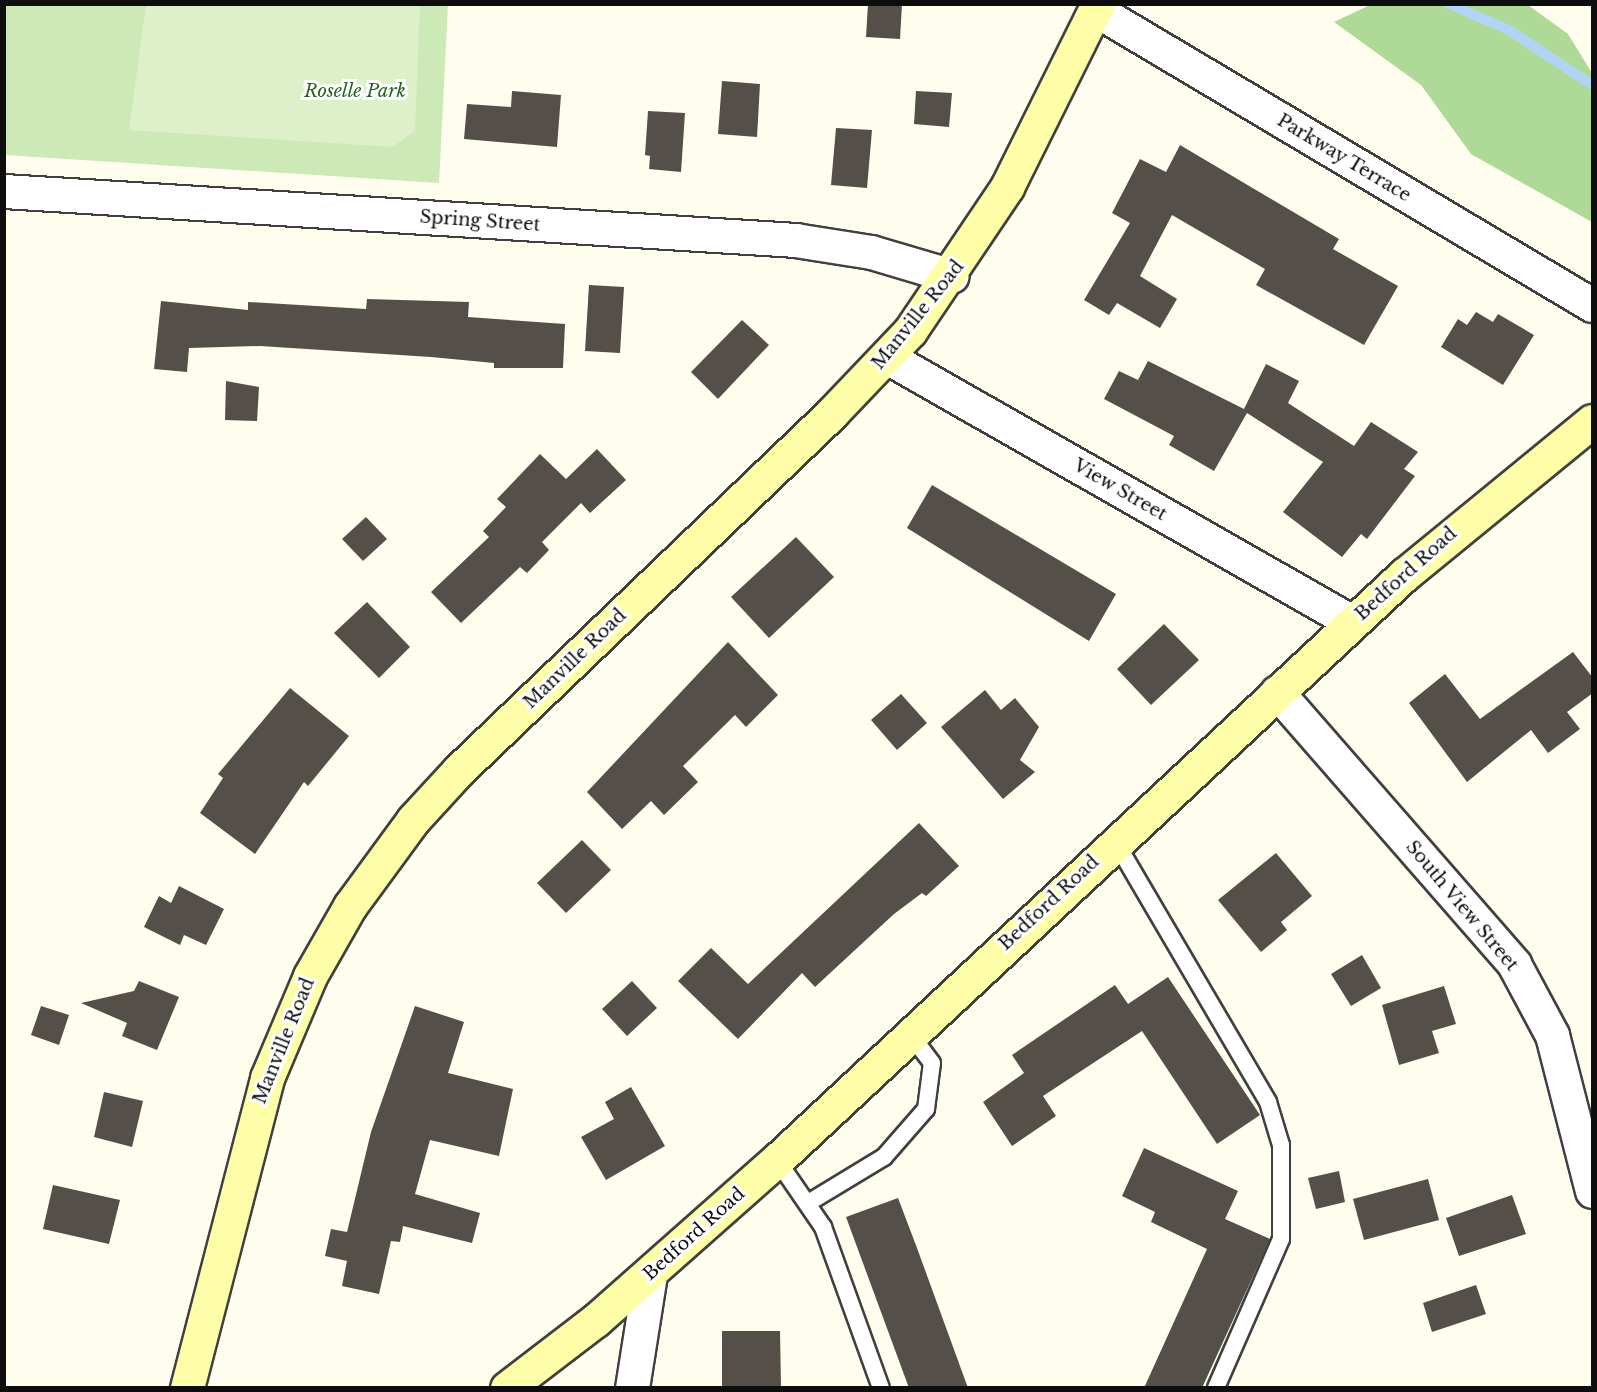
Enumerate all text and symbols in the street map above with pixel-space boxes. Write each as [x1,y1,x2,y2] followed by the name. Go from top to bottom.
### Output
[304,80,406,102] park label: Roselle Park
[1273,109,1415,207] street label: Parkway Terrace
[419,206,541,236] street label: Spring Street
[867,256,969,374] street label: Manville Road
[1069,454,1171,526] street label: View Street
[1351,523,1461,625] street label: Bedford Road
[519,605,631,713] street label: Manville Road
[1401,836,1523,976] street label: South View Street
[995,851,1103,955] street label: Bedford Road
[249,975,319,1107] street label: Manville Road
[639,1183,749,1285] street label: Bedford Road

